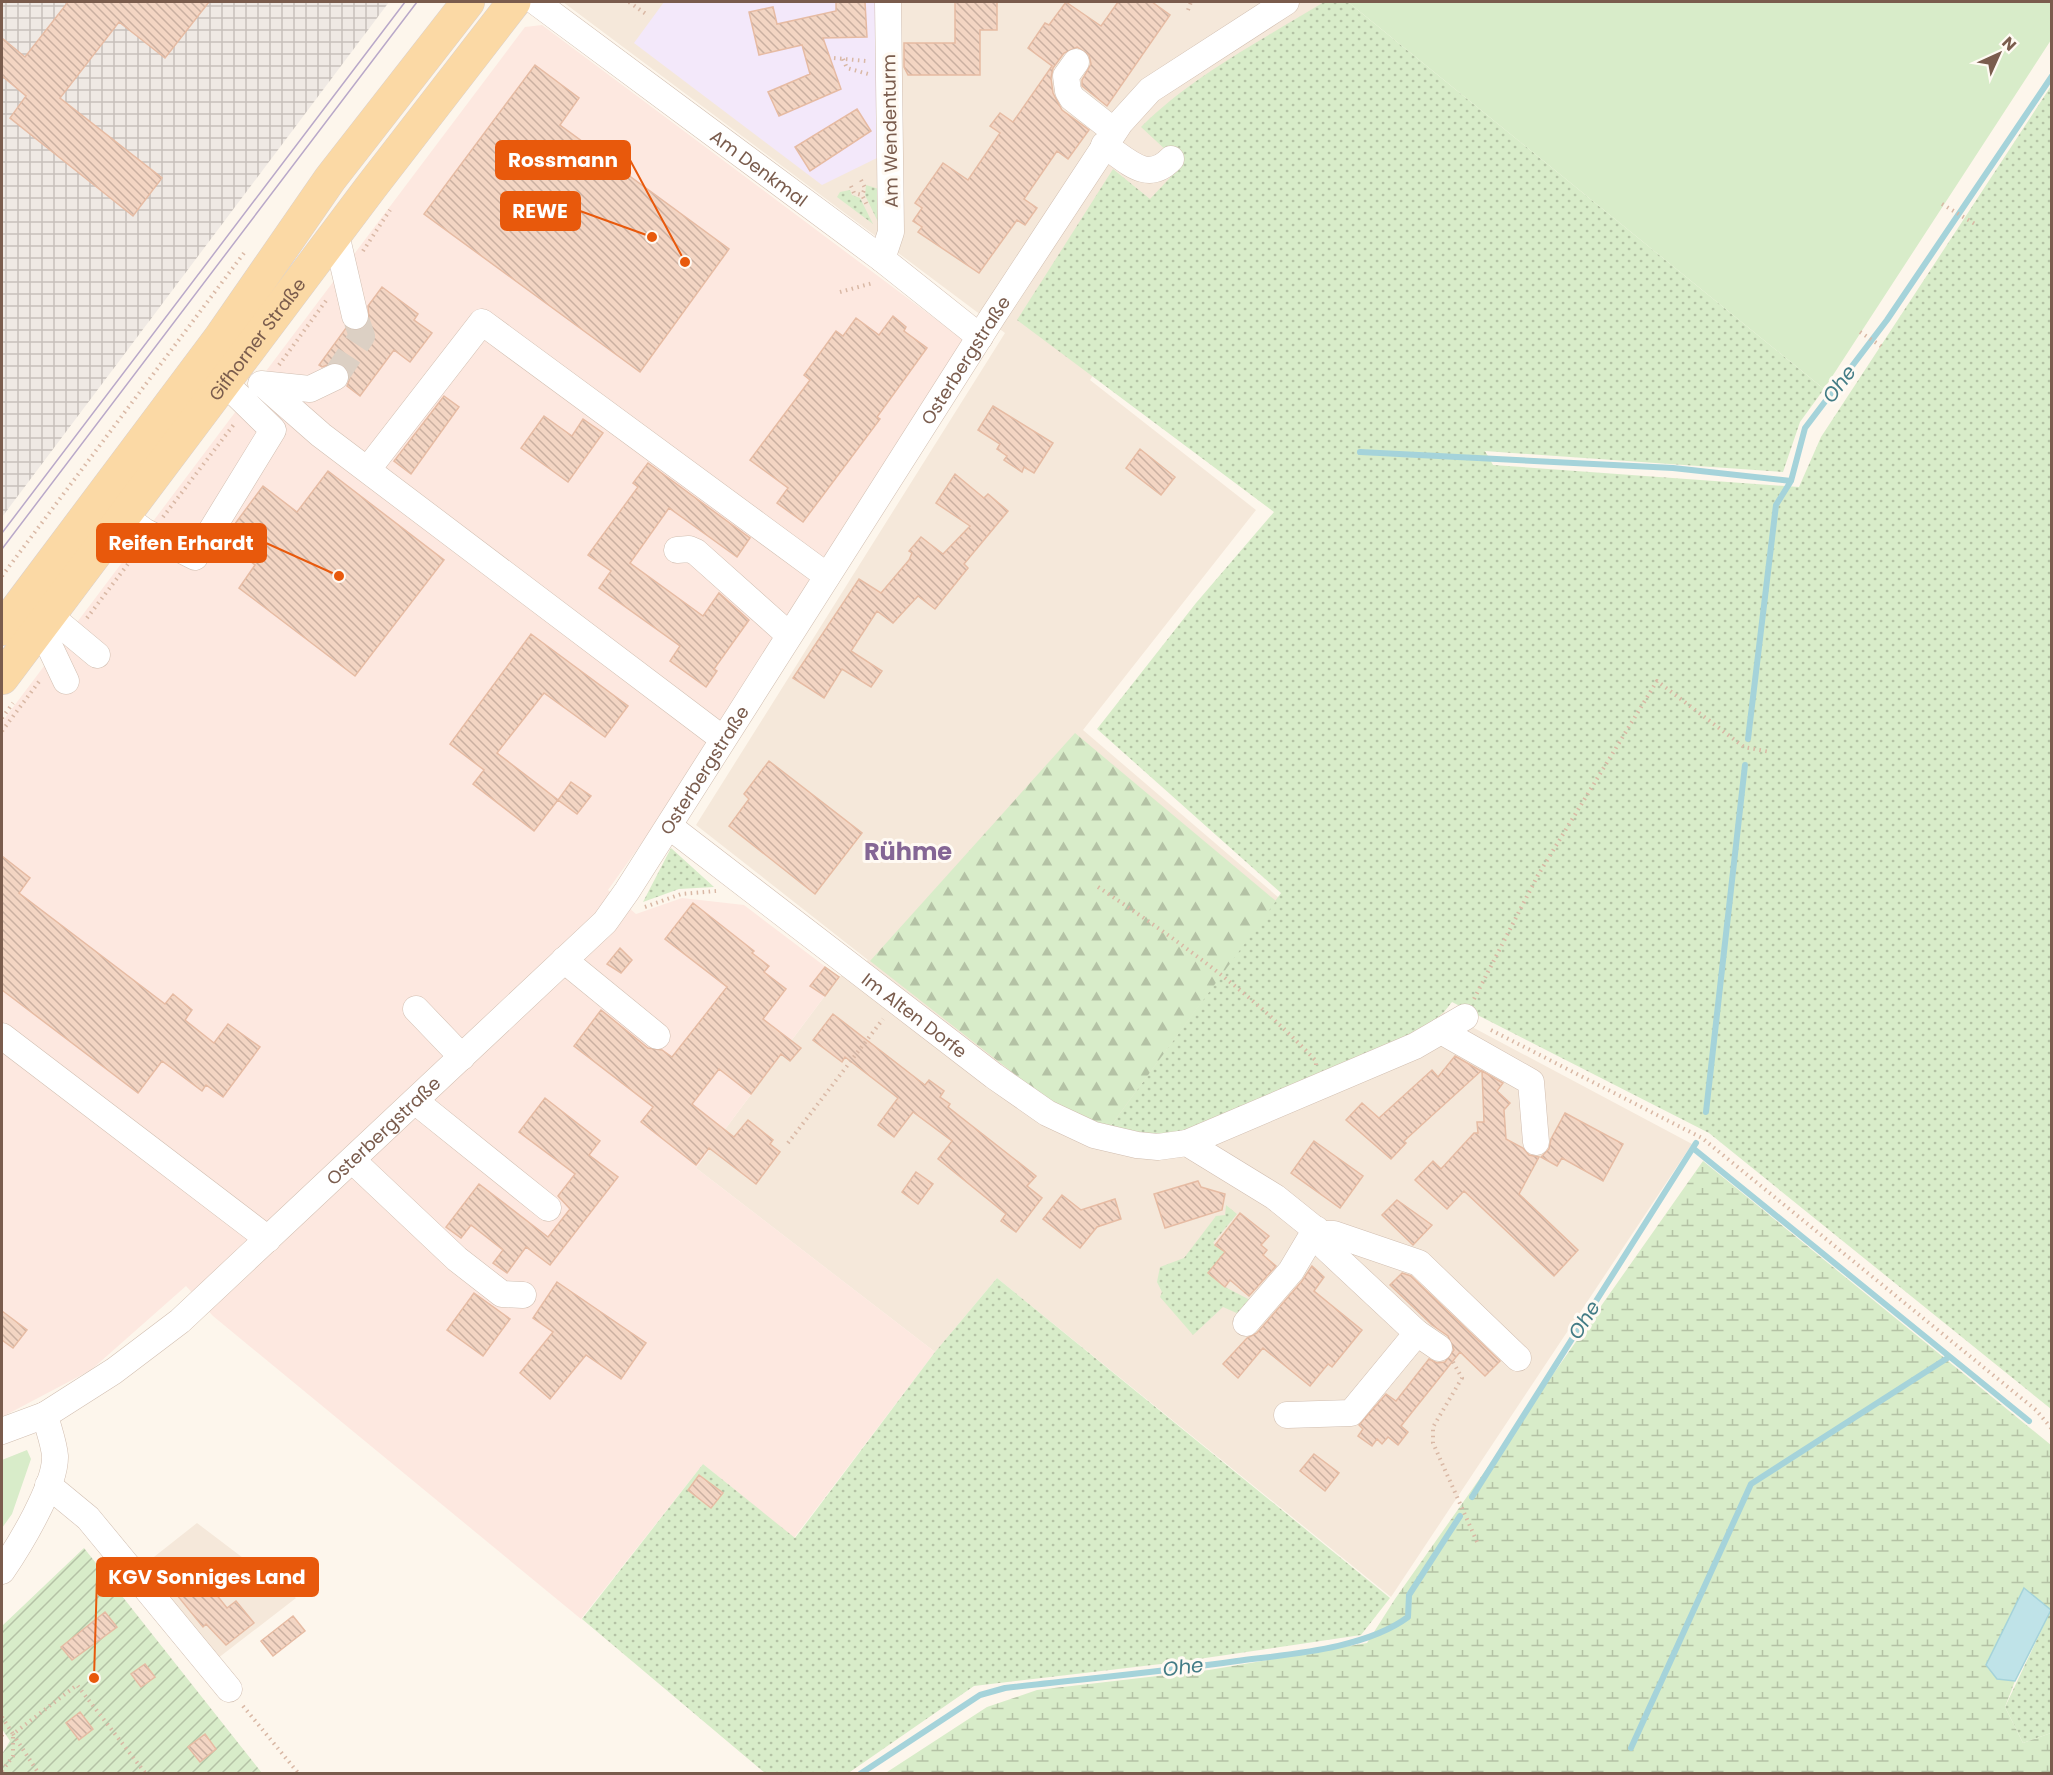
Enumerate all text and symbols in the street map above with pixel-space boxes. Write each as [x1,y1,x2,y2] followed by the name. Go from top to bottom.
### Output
[1969,24,2029,84] north arrow
[1997,31,2022,56] text: N
[876,54,904,208] street label: Am Wendenturm
[705,123,813,212] street label: Am Denkmal
[496,141,630,179] callout: Rossmann
[508,146,618,174] text: Rossmann
[501,192,580,230] callout: REWE
[512,197,568,225] text: REWE
[202,272,311,406] street label: Gifhorner Straße
[915,291,1016,429] street label: Osterbergstraße
[1816,359,1862,409] water label: Ohe
[97,524,266,562] callout: Reifen Erhardt
[108,529,254,557] text: Reifen Erhardt
[654,701,754,839] street label: Osterbergstraße
[864,835,952,868] district label: Rühme
[857,967,972,1063] street label: Im Alten Dorfe
[320,1070,446,1190] street label: Osterbergstraße
[1561,1295,1607,1345] water label: Ohe
[97,1558,318,1596] callout: KGV Sonniges Land
[108,1563,306,1591] text: KGV Sonniges Land
[1161,1651,1205,1683] water label: Ohe

